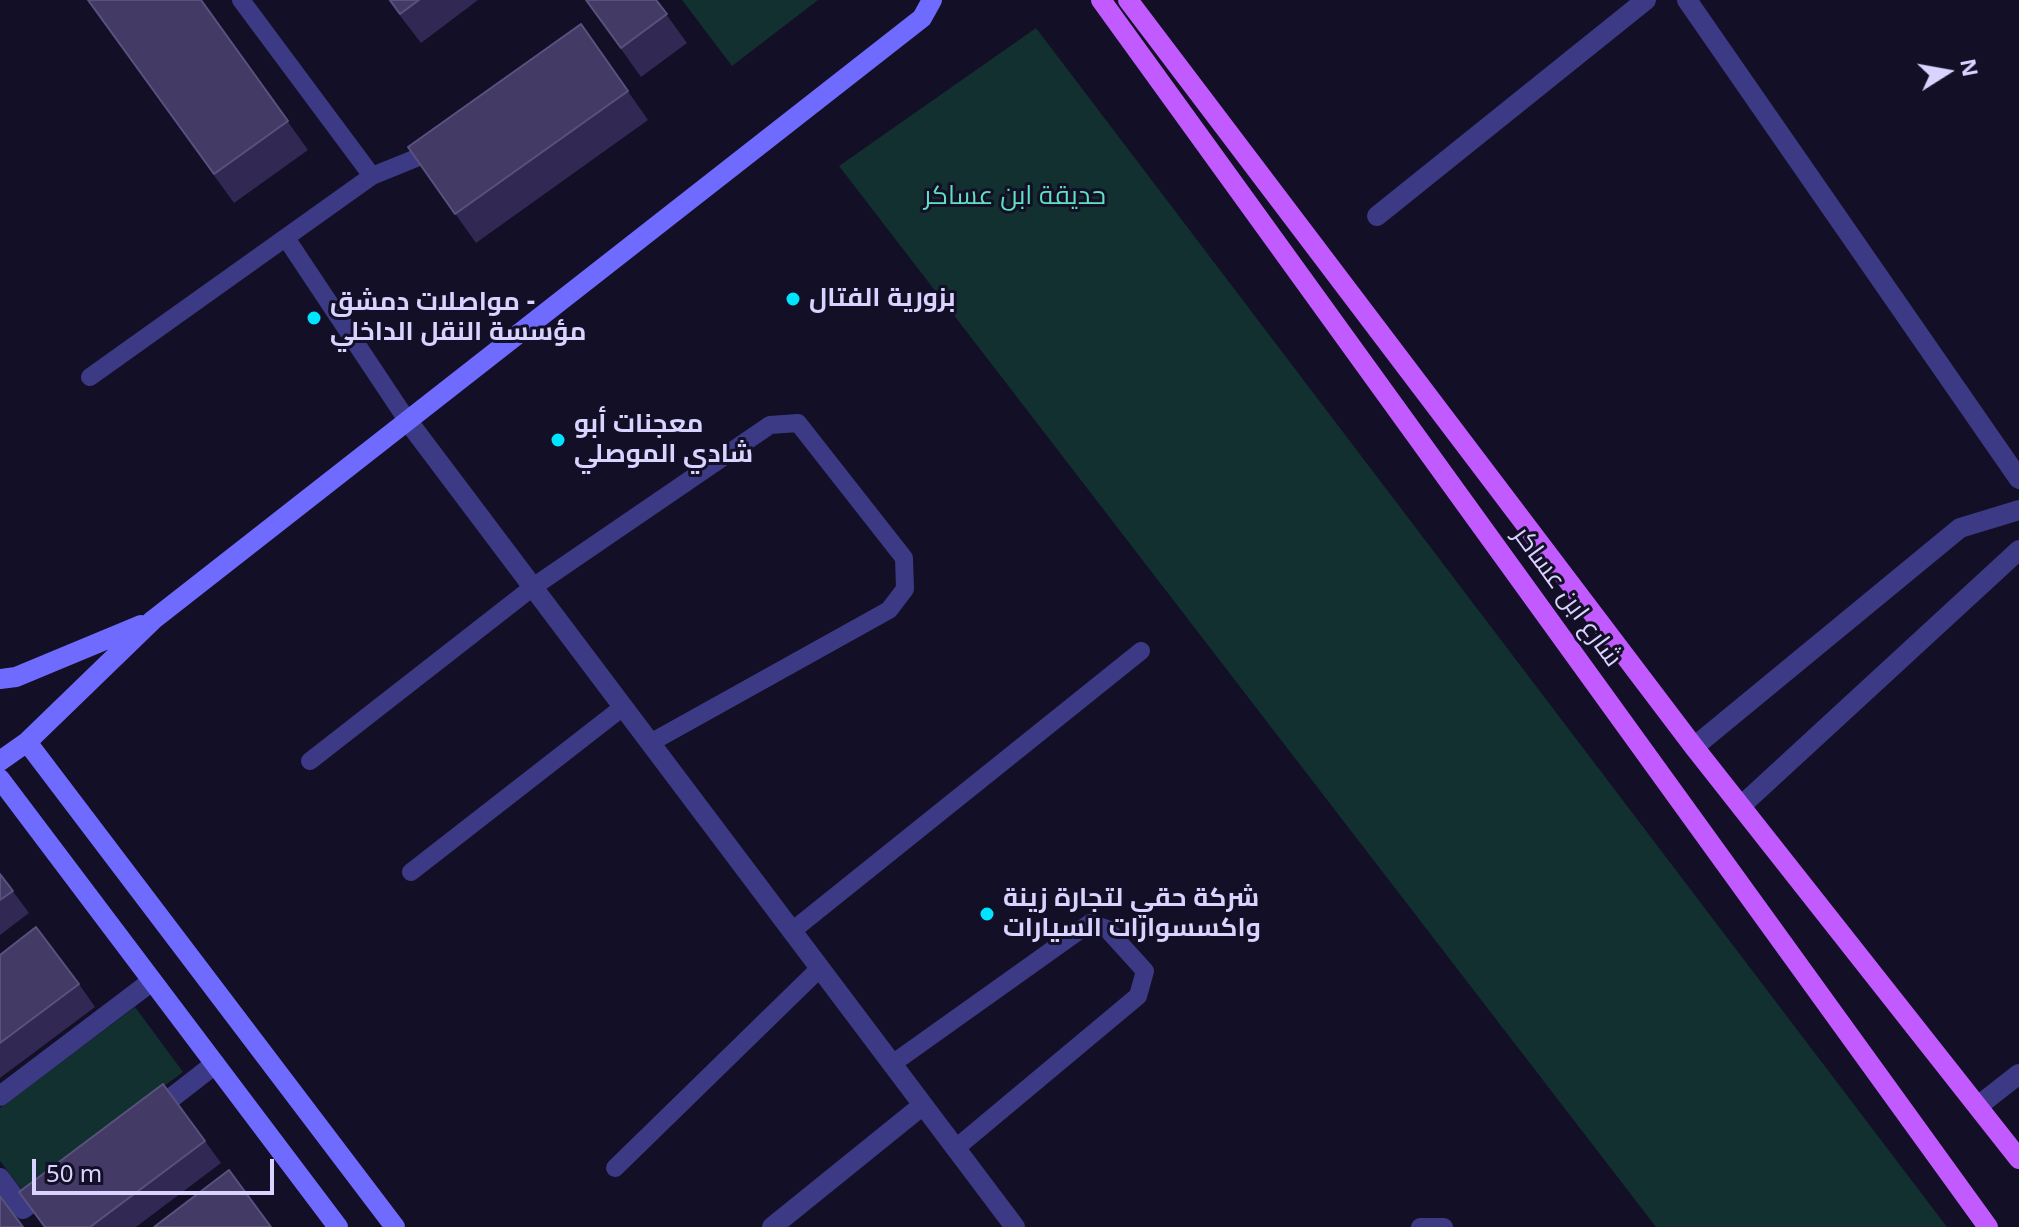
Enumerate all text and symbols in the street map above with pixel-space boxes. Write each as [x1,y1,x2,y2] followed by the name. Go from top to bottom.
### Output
[1907,32,1987,112] north arrow
[1954,56,1987,79] text: N
[924,181,1106,213] park label: حديقة ابن عساكر
[809,283,956,315] place label: بزورية الفتال
[330,287,586,348] place label: مواصلات دمشق - مؤسسة النقل الداخلي
[784,290,802,308] marker: بزورية الفتال
[305,309,323,327] marker: مواصلات دمشق - مؤسسة النقل الداخلي
[574,409,753,470] place label: معجنات أبو شادي الموصلي
[549,431,567,449] marker: معجنات أبو شادي الموصلي
[1506,521,1628,673] street label: شارع ابن عساكر
[1003,883,1261,944] place label: شركة حقي لتجارة زينة واكسسوارات السيارات
[978,905,996,923] marker: شركة حقي لتجارة زينة واكسسوارات السيارات
[36,1143,278,1193] scale bar
[46,1156,102,1189] text: 50 m

